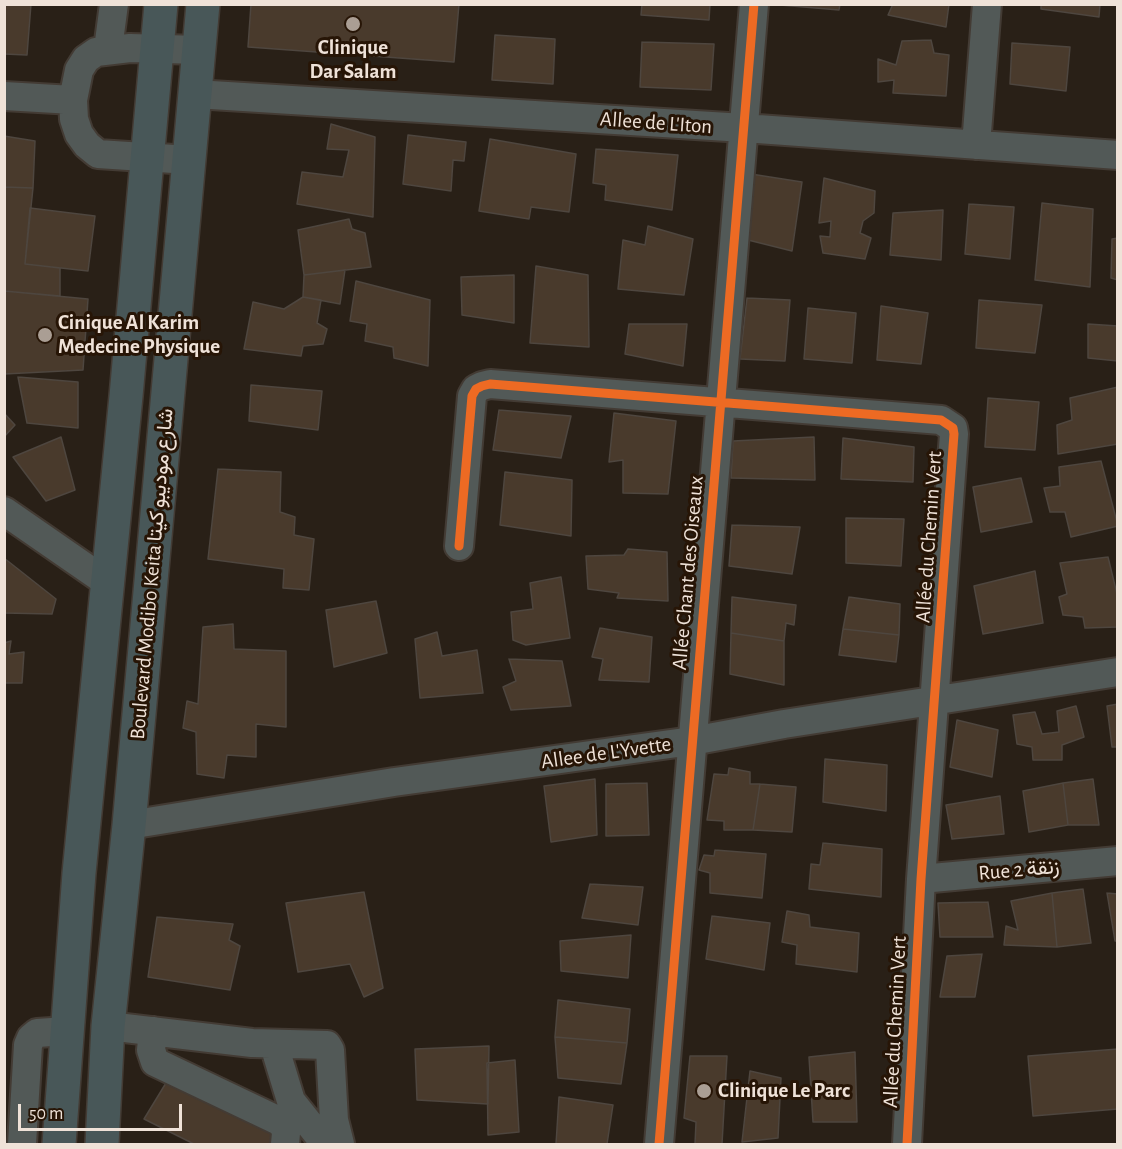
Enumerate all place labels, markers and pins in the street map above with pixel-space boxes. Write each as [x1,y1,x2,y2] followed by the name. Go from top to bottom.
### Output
[344,15,362,33] marker: Clinique Dar Salam
[310,35,396,85] place label: Clinique Dar Salam
[58,310,220,360] place label: Cinique Al Karim Medecine Physique
[36,326,54,344] marker: Cinique Al Karim Medecine Physique
[718,1078,850,1104] place label: Clinique Le Parc
[695,1082,713,1100] marker: Clinique Le Parc

